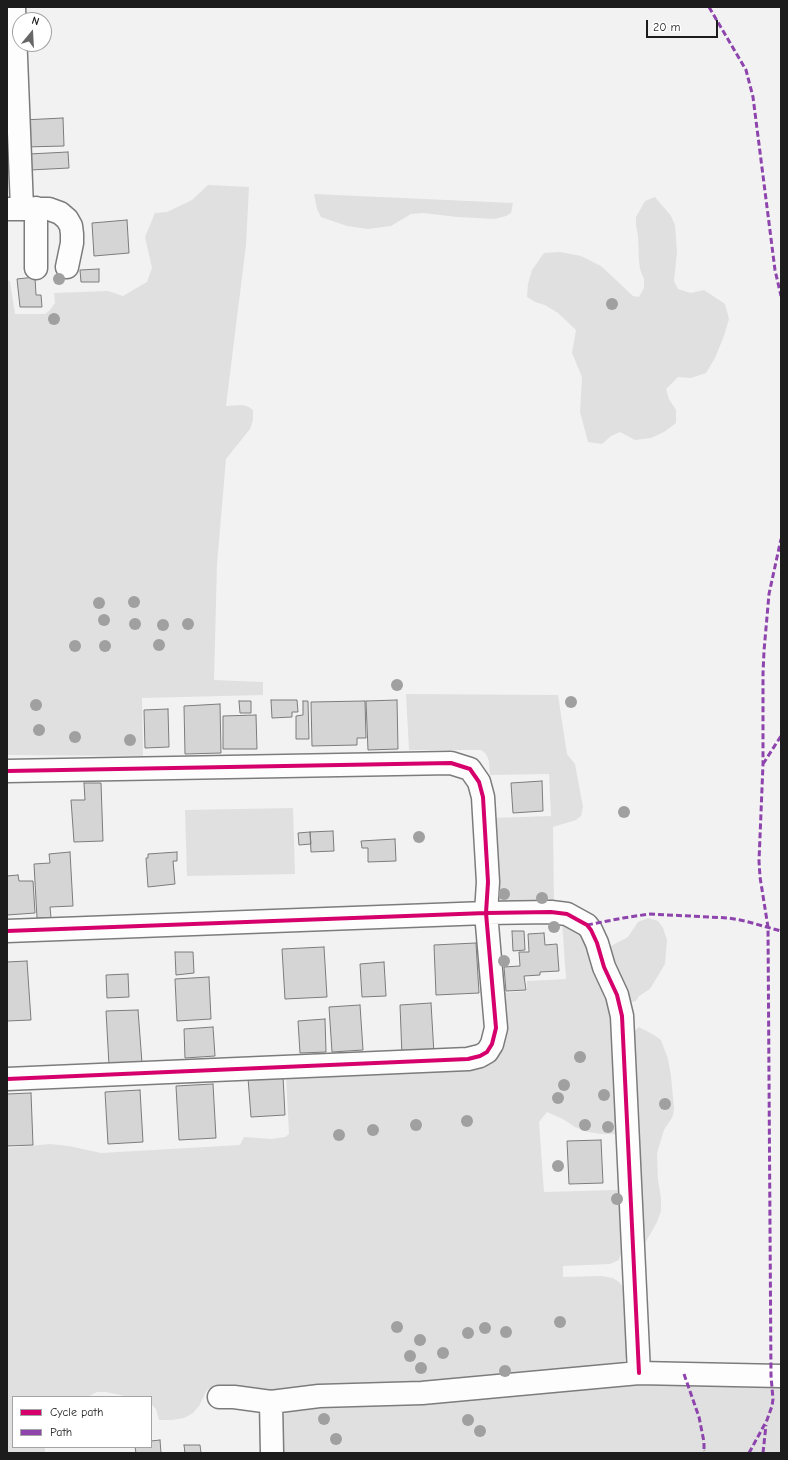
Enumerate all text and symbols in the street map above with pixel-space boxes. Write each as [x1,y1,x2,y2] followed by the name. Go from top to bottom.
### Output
[12,12,52,52] north arrow
[648,12,720,38] scale bar
[30,14,41,28] text: N
[653,20,681,34] text: 20 m
[12,1396,152,1448] legend
[50,1405,103,1419] text: Cycle path
[50,1425,72,1439] text: Path

